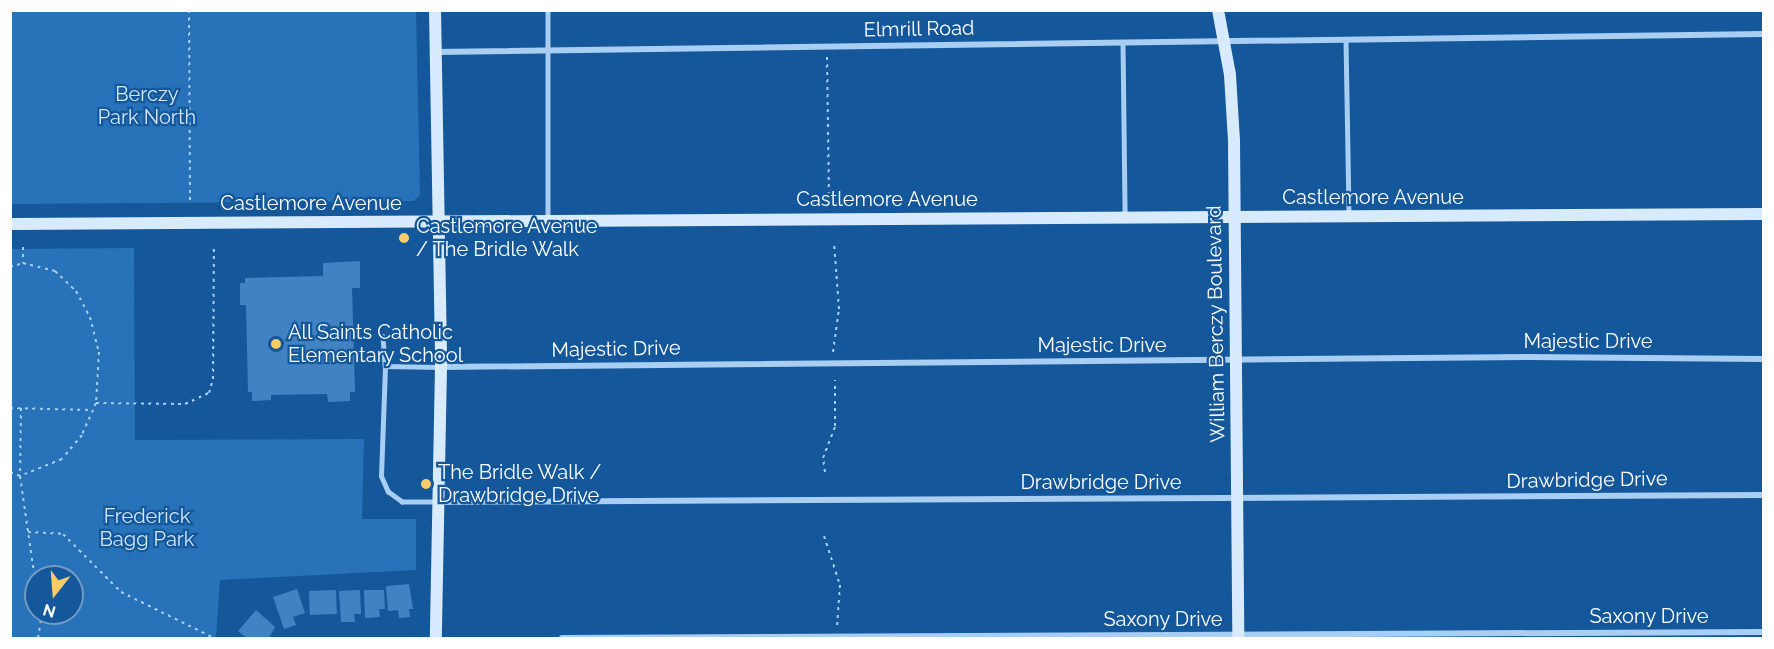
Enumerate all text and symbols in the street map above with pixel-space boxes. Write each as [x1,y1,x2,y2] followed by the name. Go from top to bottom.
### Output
[863,16,975,42] street label: Elmrill Road
[98,83,196,130] park label: Berczy Park North
[1282,185,1464,209] street label: Castlemore Avenue
[796,187,978,211] street label: Castlemore Avenue
[220,191,402,215] street label: Castlemore Avenue
[1202,205,1230,443] street label: William Berczy Boulevard
[416,214,598,261] place label: Castlemore Avenue / The Bridle Walk
[397,231,411,245] marker: Castlemore Avenue / The Bridle Walk
[288,320,464,367] place label: All Saints Catholic Elementary School
[1523,329,1653,353] street label: Majestic Drive
[1037,333,1167,357] street label: Majestic Drive
[551,336,681,362] street label: Majestic Drive
[269,337,283,351] marker: All Saints Catholic Elementary School
[438,460,602,507] place label: The Bridle Walk / Drawbridge Drive
[1506,467,1668,493] street label: Drawbridge Drive
[1020,470,1182,494] street label: Drawbridge Drive
[419,477,433,491] marker: The Bridle Walk / Drawbridge Drive
[100,505,194,552] park label: Frederick Bagg Park
[24,565,84,625] north arrow
[41,600,58,622] text: N
[1589,604,1709,628] street label: Saxony Drive
[1103,607,1223,631] street label: Saxony Drive

